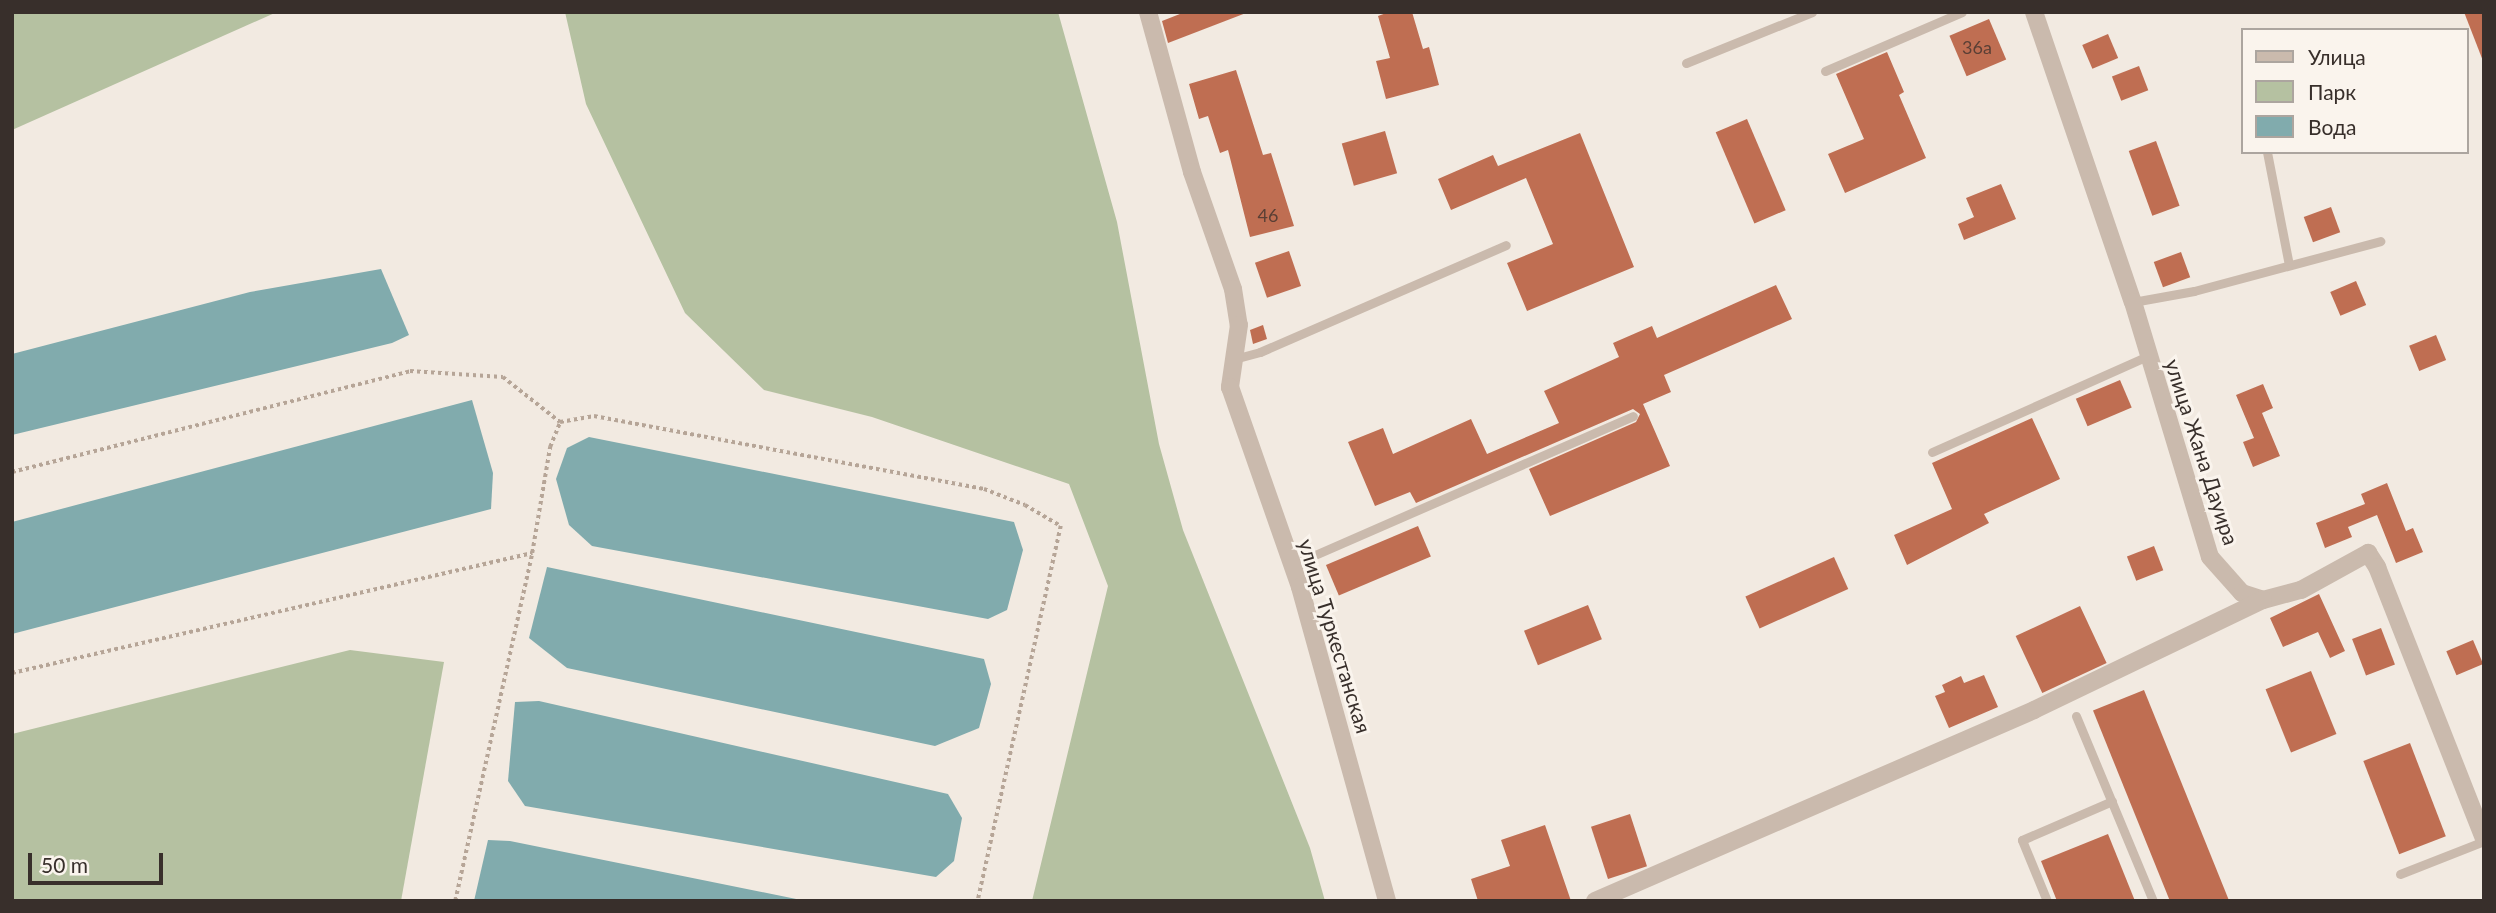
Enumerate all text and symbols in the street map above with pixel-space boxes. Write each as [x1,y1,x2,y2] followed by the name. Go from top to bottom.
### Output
[2240,28,2468,154] legend
[1962,36,1992,58] house number: 36а
[2308,44,2366,69] text: Улица
[2308,79,2356,104] text: Парк
[2308,114,2356,139] text: Вода
[1258,204,1278,226] house number: 46
[2160,356,2244,548] street label: улица Жана Дауира
[1293,536,1377,736] street label: улица Туркестанская
[32,839,166,883] scale bar
[41,852,88,877] text: 50 m

